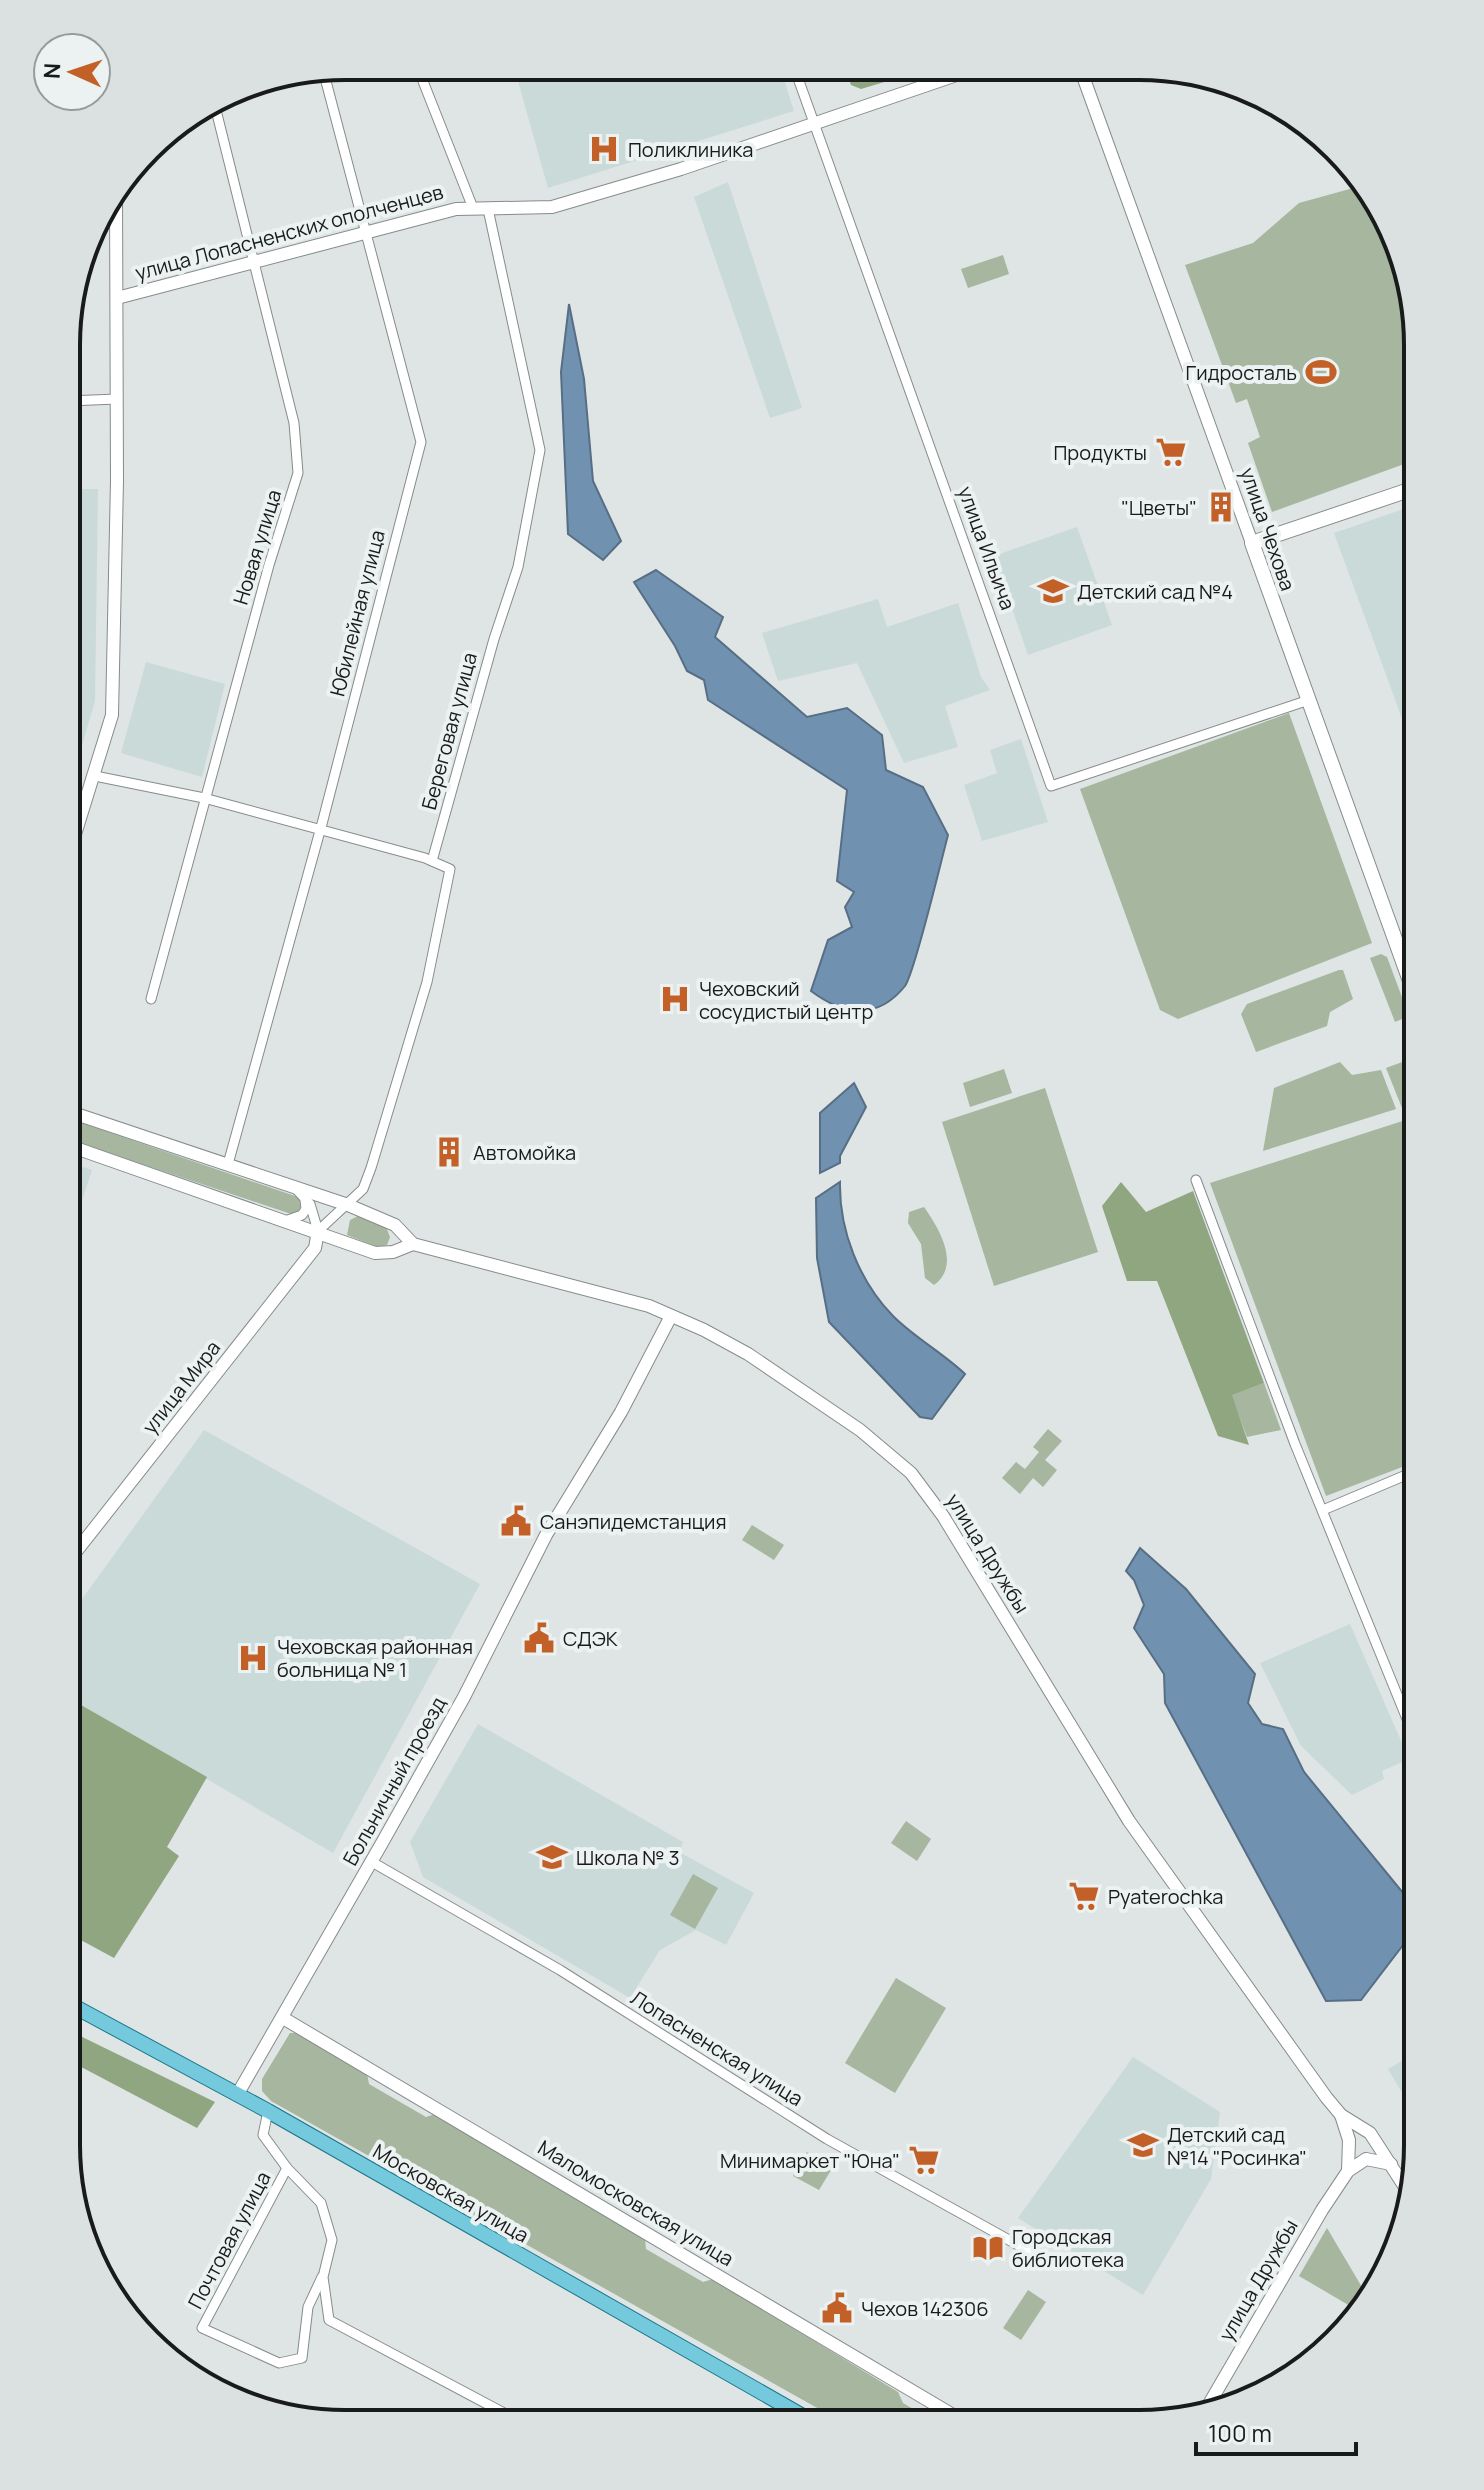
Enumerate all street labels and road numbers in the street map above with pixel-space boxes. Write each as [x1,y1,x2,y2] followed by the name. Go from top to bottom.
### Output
[132,178,446,286] street label: улица Лопасненских ополченцев
[1234,464,1302,594] street label: улица Чехова
[952,483,1022,613] street label: улица Ильича
[227,486,287,608] street label: Новая улица
[323,527,391,699] street label: Юбилейная улица
[415,649,483,813] street label: Береговая улица
[136,1335,226,1439] street label: улица Мира
[940,1488,1036,1618] street label: улица Дружбы
[336,1692,452,1870] street label: Больничный проезд
[626,1984,808,2112] street label: Лопасненская улица
[533,2134,739,2272] street label: Маломосковская улица
[368,2137,534,2249] street label: Московская улица
[181,2167,277,2313] street label: Почтовая улица
[1212,2214,1304,2346] street label: улица Дружбы

